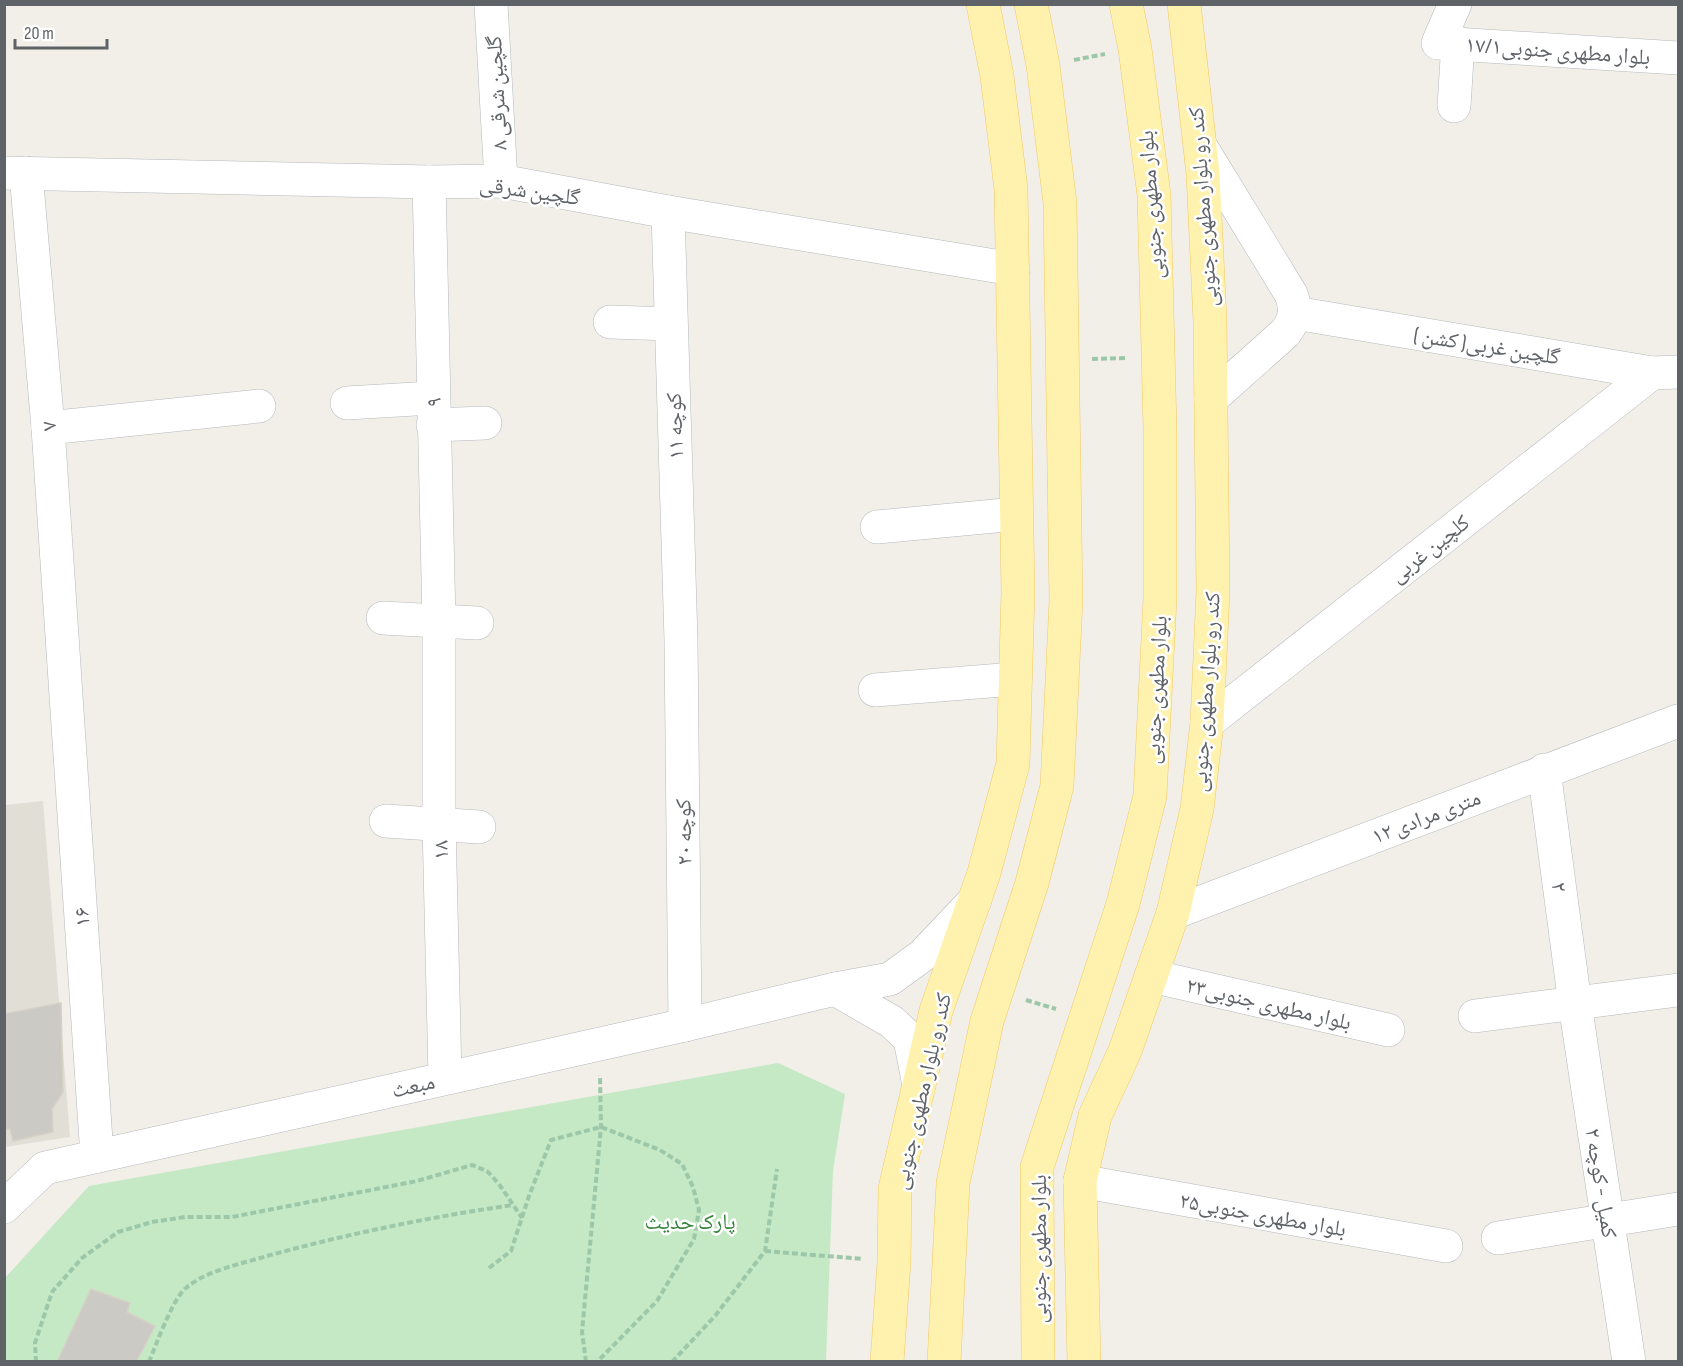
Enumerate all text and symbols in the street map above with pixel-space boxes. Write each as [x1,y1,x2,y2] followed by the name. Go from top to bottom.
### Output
[15,12,106,50] scale bar
[24,23,54,44] text: 20 m
[1465,32,1651,71] street label: بلوار مطهری جنوبی۱۷/۱
[481,35,514,151] street label: ۸ گلچین شرقی
[1183,106,1224,308] street label: کند رو بلوار مطهری جنوبی
[1133,130,1170,280] street label: بلوار مطهری جنوبی
[478,171,582,212] street label: گلچین شرقی
[1412,322,1562,371] street label: گلچین غربی( کشن )
[661,392,690,460] street label: کوچه ۱۱
[421,397,448,407] street label: ۹
[36,420,63,432] street label: ۷
[1384,509,1476,589] street label: کلچین غربی
[1186,591,1227,793] street label: کند رو بلوار مطهری جنوبی
[1139,615,1174,765] street label: بلوار مطهری جنوبی
[1368,784,1485,850] street label: ۱۲ متری مرادی
[670,798,699,866] street label: کوچه ۲۰
[428,840,455,860] street label: ۱۸
[1545,881,1573,894] street label: ۲
[68,906,97,928] street label: ۱۶
[1183,972,1354,1037] street label: بلوار مطهری جنوبی۲۳
[887,990,958,1192] street label: کند رو بلوار مطهری جنوبی
[389,1068,438,1105] street label: مبعث
[1579,1126,1623,1240] street label: کمیل - کوچه ۲
[1026,1174,1053,1324] street label: بلوار مطهری جنوبی
[1177,1188,1348,1243] street label: بلوار مطهری جنوبی۲۵
[645,1209,735,1236] park label: پارک حدیث

